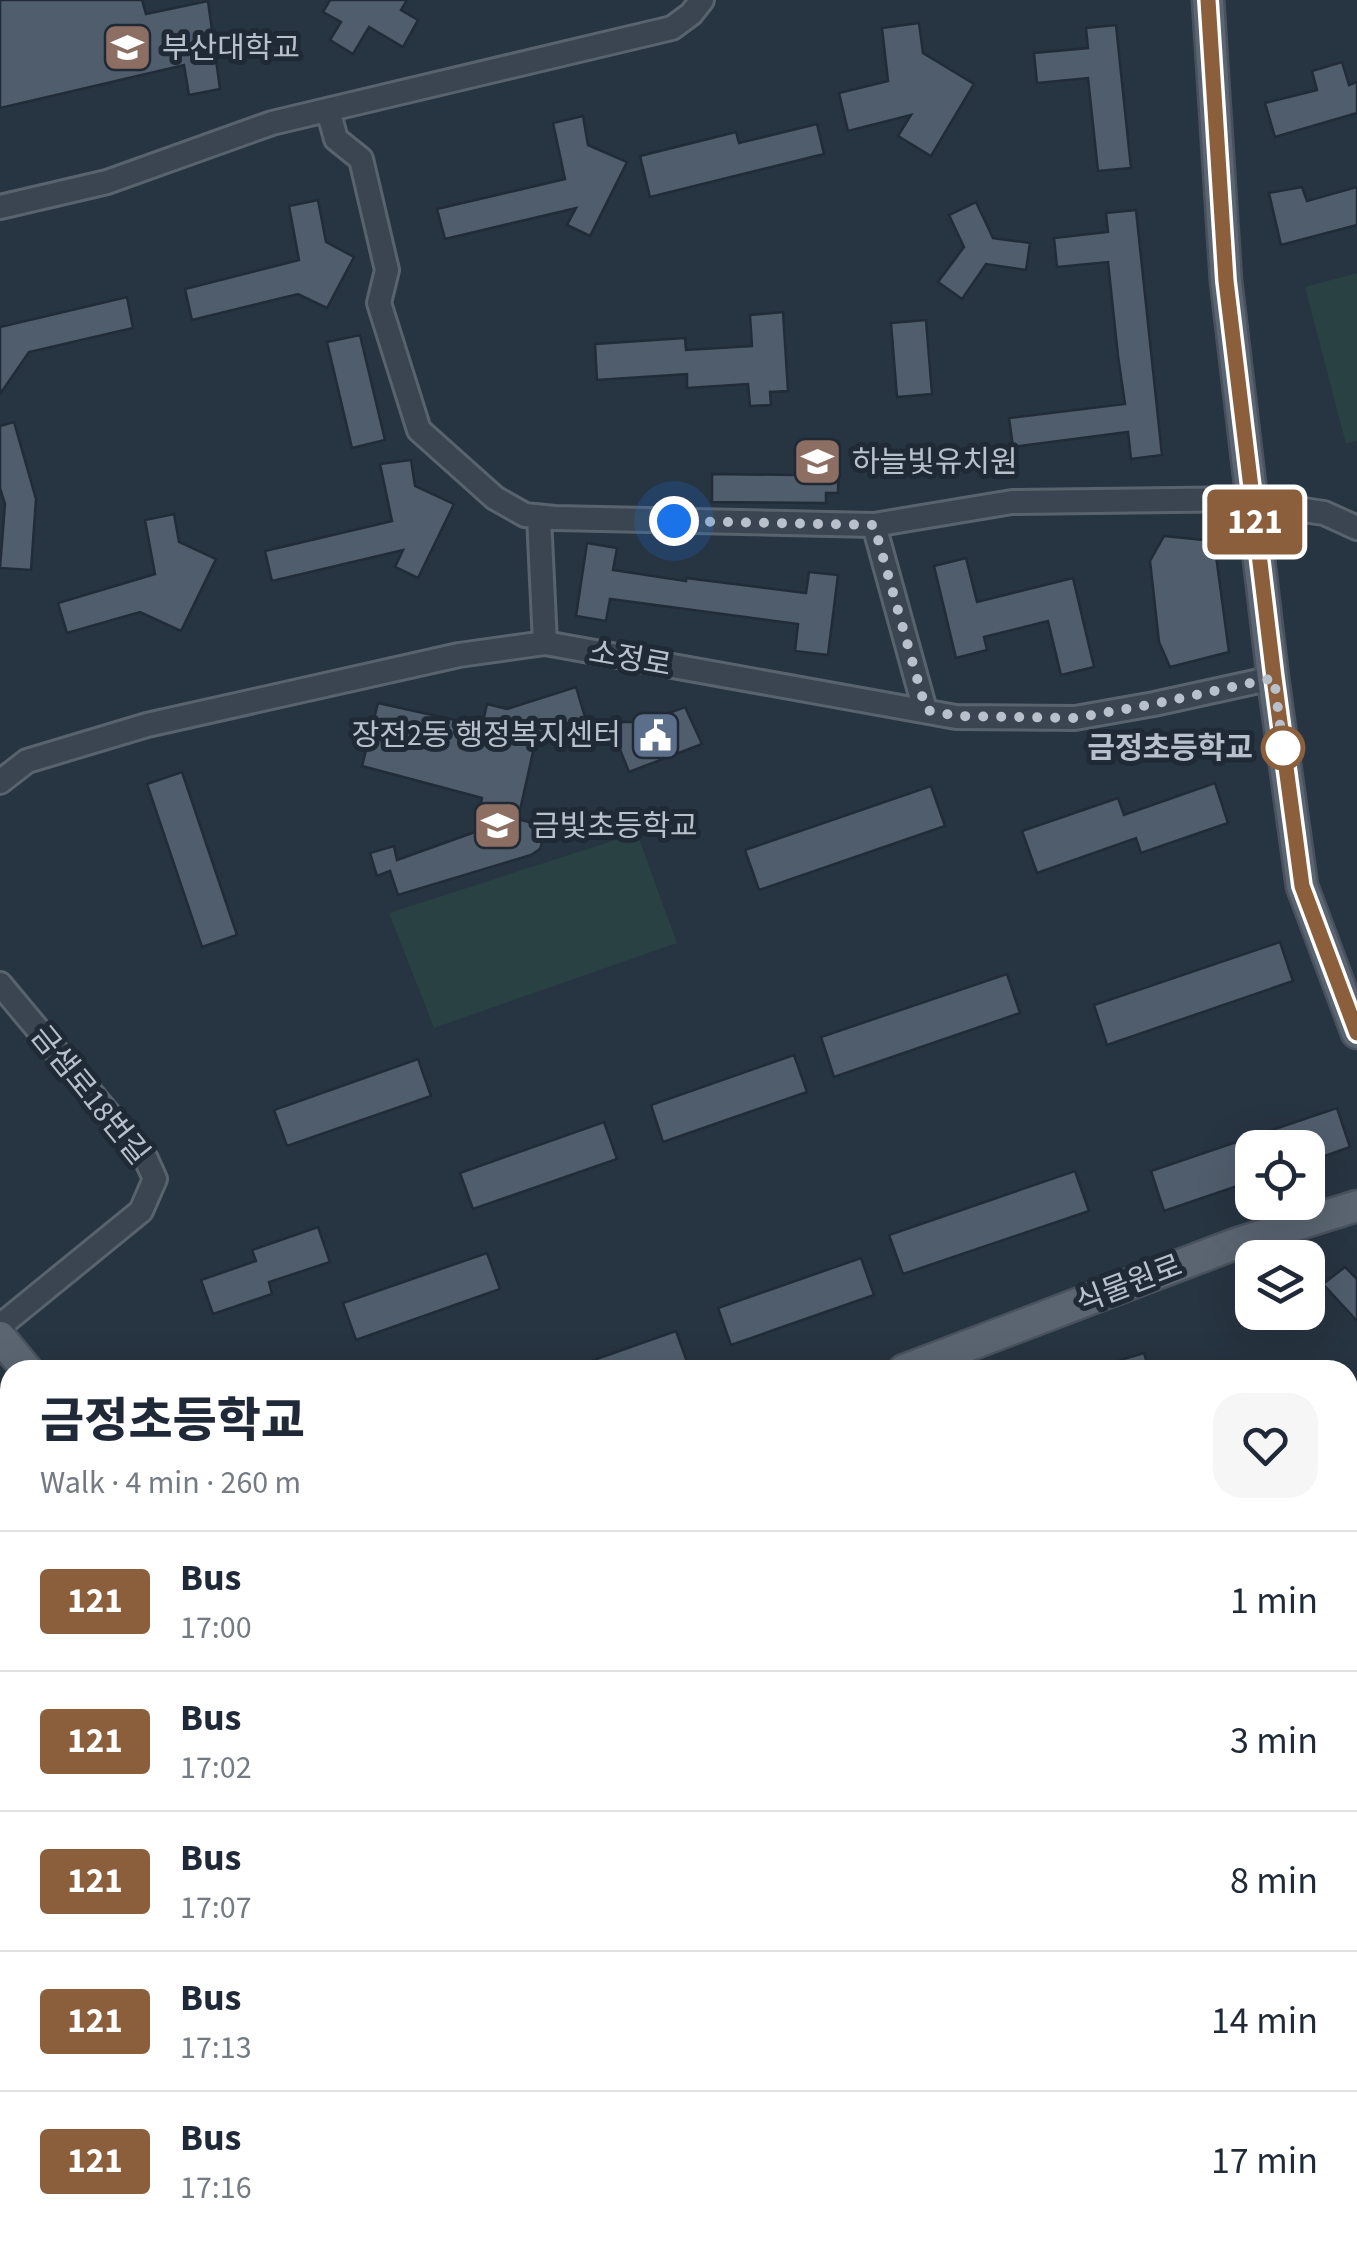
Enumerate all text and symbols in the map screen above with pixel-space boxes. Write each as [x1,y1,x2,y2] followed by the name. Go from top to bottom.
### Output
[101,22,153,74] school or university icon: 부산대학교
[162,27,300,70] place label: 부산대학교
[791,436,843,488] school or university icon: 하늘빛유치원
[852,441,1018,484] place label: 하늘빛유치원
[1198,490,1312,554] line badge: 121
[649,496,699,546] your location
[1227,497,1283,547] text: 121
[585,631,675,687] street label: 소정로
[630,709,682,761] public building icon: 장전2동 행정복지센터
[352,714,621,757] place label: 장전2동 행정복지센터
[1087,727,1253,770] place label: 금정초등학교
[1262,727,1304,769] marker: 금정초등학교
[471,800,523,852] school or university icon: 금빛초등학교
[532,805,698,848] place label: 금빛초등학교
[20,1016,160,1174] street label: 금샘로18번길
[1235,1130,1325,1330] map controls
[1235,1130,1325,1220] button: locate
[1235,1240,1325,1330] button: layers
[1070,1244,1188,1324] street label: 식물원로
[40,1388,305,1456] text: 금정초등학교
[1213,1393,1318,1498] button: heart
[40,1460,301,1506] text: Walk · 4 min · 260 m
[180,1551,241,1605] text: Bus
[1230,1574,1318,1628] text: 1 min
[67,1576,123,1626] text: 121
[180,1605,252,1651] text: 17:00
[180,1691,241,1745] text: Bus
[1230,1714,1318,1768] text: 3 min
[67,1716,123,1766] text: 121
[180,1745,252,1791] text: 17:02
[180,1831,241,1885] text: Bus
[1230,1854,1318,1908] text: 8 min
[67,1856,123,1906] text: 121
[180,1885,252,1931] text: 17:07
[180,1971,241,2025] text: Bus
[1211,1994,1318,2048] text: 14 min
[67,1996,123,2046] text: 121
[180,2025,252,2071] text: 17:13
[180,2111,241,2165] text: Bus
[1211,2134,1318,2188] text: 17 min
[67,2136,123,2186] text: 121
[180,2165,252,2211] text: 17:16

